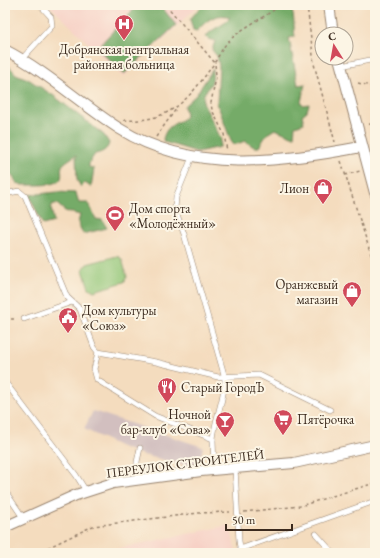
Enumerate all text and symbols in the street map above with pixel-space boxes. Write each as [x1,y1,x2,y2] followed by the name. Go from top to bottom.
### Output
[113,13,135,41] hospital icon: Добрянская центральная районная больница
[314,26,354,66] north arrow
[327,29,337,44] text: С
[59,41,189,73] place label: Добрянская центральная районная больница
[312,177,334,205] shop icon: Лион
[280,180,309,197] place label: Лион
[129,200,216,232] place label: Дом спорта «Молодёжный»
[104,204,126,232] sports icon: Дом спорта «Молодёжный»
[275,276,338,308] place label: Оранжевый магазин
[341,280,363,308] shop icon: Оранжевый магазин
[82,302,156,334] place label: Дом культуры «Союз»
[57,306,79,334] public building icon: Дом культуры «Союз»
[156,376,178,404] restaurant icon: Старый ГородЪ
[181,379,265,396] place label: Старый ГородЪ
[121,406,211,438] place label: Ночной бар-клуб «Сова»
[272,408,294,436] supermarket icon: Пятёрочка
[214,410,236,438] bar icon: Ночной бар-клуб «Сова»
[297,411,355,428] place label: Пятёрочка
[105,445,265,482] street label: ПЕРЕУЛОК СТРОИТЕЛЕЙ
[226,506,292,532] scale bar
[232,512,256,528] text: 50 m

